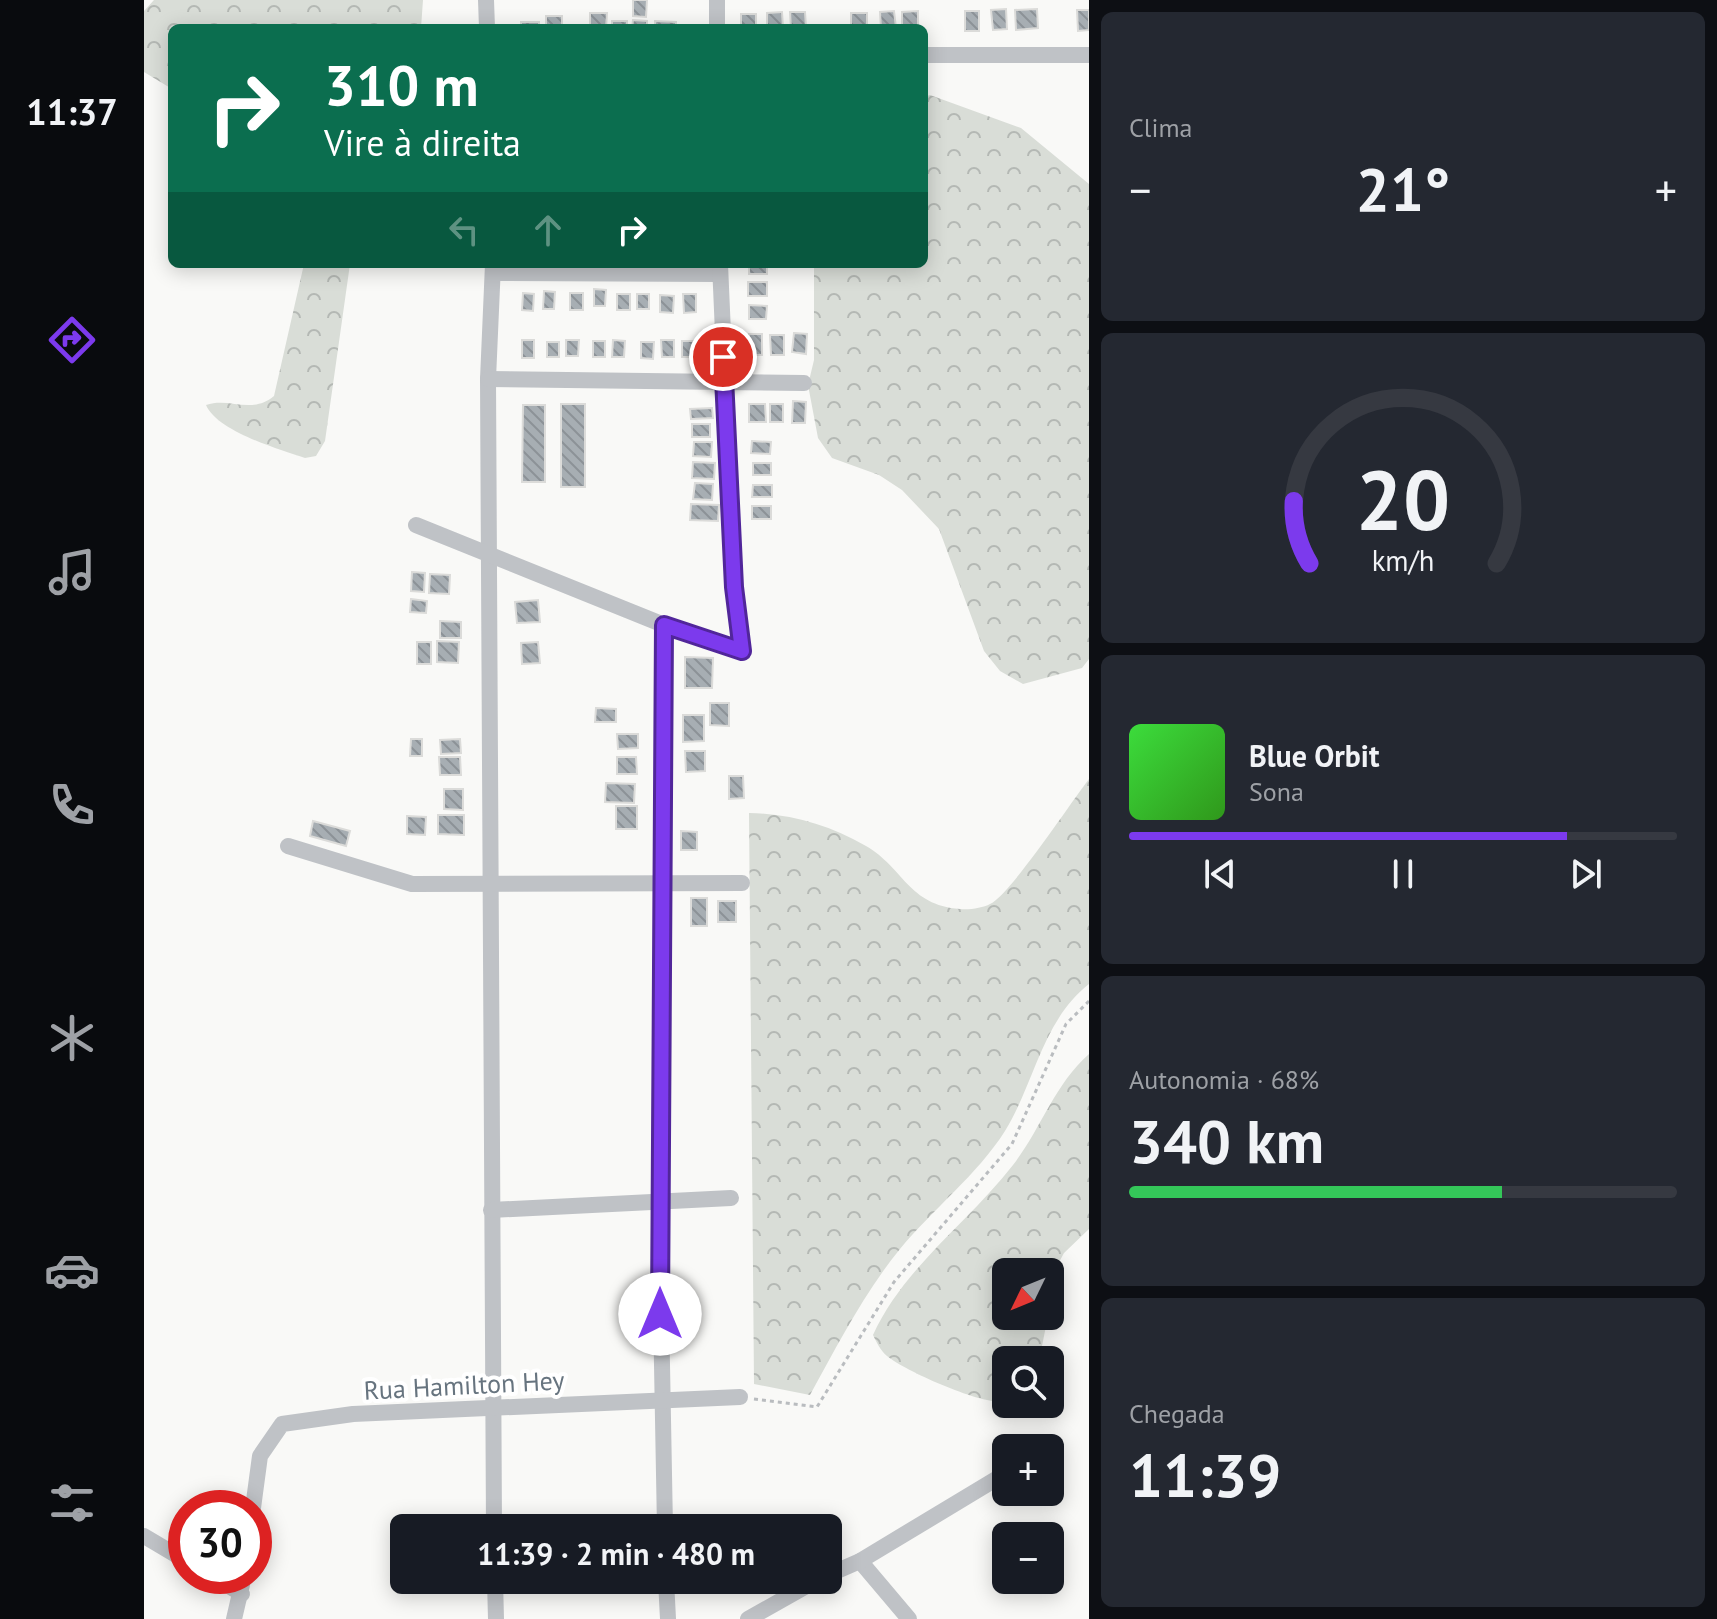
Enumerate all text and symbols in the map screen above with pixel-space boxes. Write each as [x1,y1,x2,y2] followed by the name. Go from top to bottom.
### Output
[324,49,479,121] text: 310 m
[192,56,296,160] icon: right
[26,88,118,135] text: 11:37
[1129,111,1192,144] text: Clima
[324,119,521,166] text: Vire à direita
[1356,150,1450,228] text: 21°
[1129,161,1151,218] text: −
[1655,161,1677,218] text: +
[442,208,486,252] icon: left
[526,208,570,252] icon: ahead
[610,208,654,252] icon: right
[44,312,100,368] icon: directions
[689,323,757,391] pin
[701,335,745,379] icon: arrive
[1356,445,1450,553] text: 20
[1372,542,1434,579] text: km/h
[44,544,100,600] icon: music
[1249,736,1379,775] text: Blue Orbit
[1249,775,1304,808] text: Sona
[44,777,100,833] icon: phone
[1198,852,1242,896] icon: previous
[1381,852,1425,896] icon: pause
[1564,852,1608,896] icon: next
[44,1010,100,1066] icon: climate
[1129,1063,1319,1096] text: Autonomia · 68%
[1129,1102,1324,1180] text: 340 km
[44,1242,100,1298] icon: car
[992,1258,1064,1330] north arrow
[992,1258,1064,1594] map controls
[618,1272,702,1356] position arrow
[992,1346,1064,1418] button: search
[363,1363,565,1407] street label: Rua Hamilton Hey
[1129,1397,1225,1430] text: Chegada
[992,1434,1064,1506] button: +
[1129,1436,1281,1514] text: 11:39
[44,1475,100,1531] icon: filters
[168,1490,272,1594] speed limit sign: 30
[992,1522,1064,1594] button: −
[477,1534,755,1573] text: 11:39 · 2 min · 480 m

